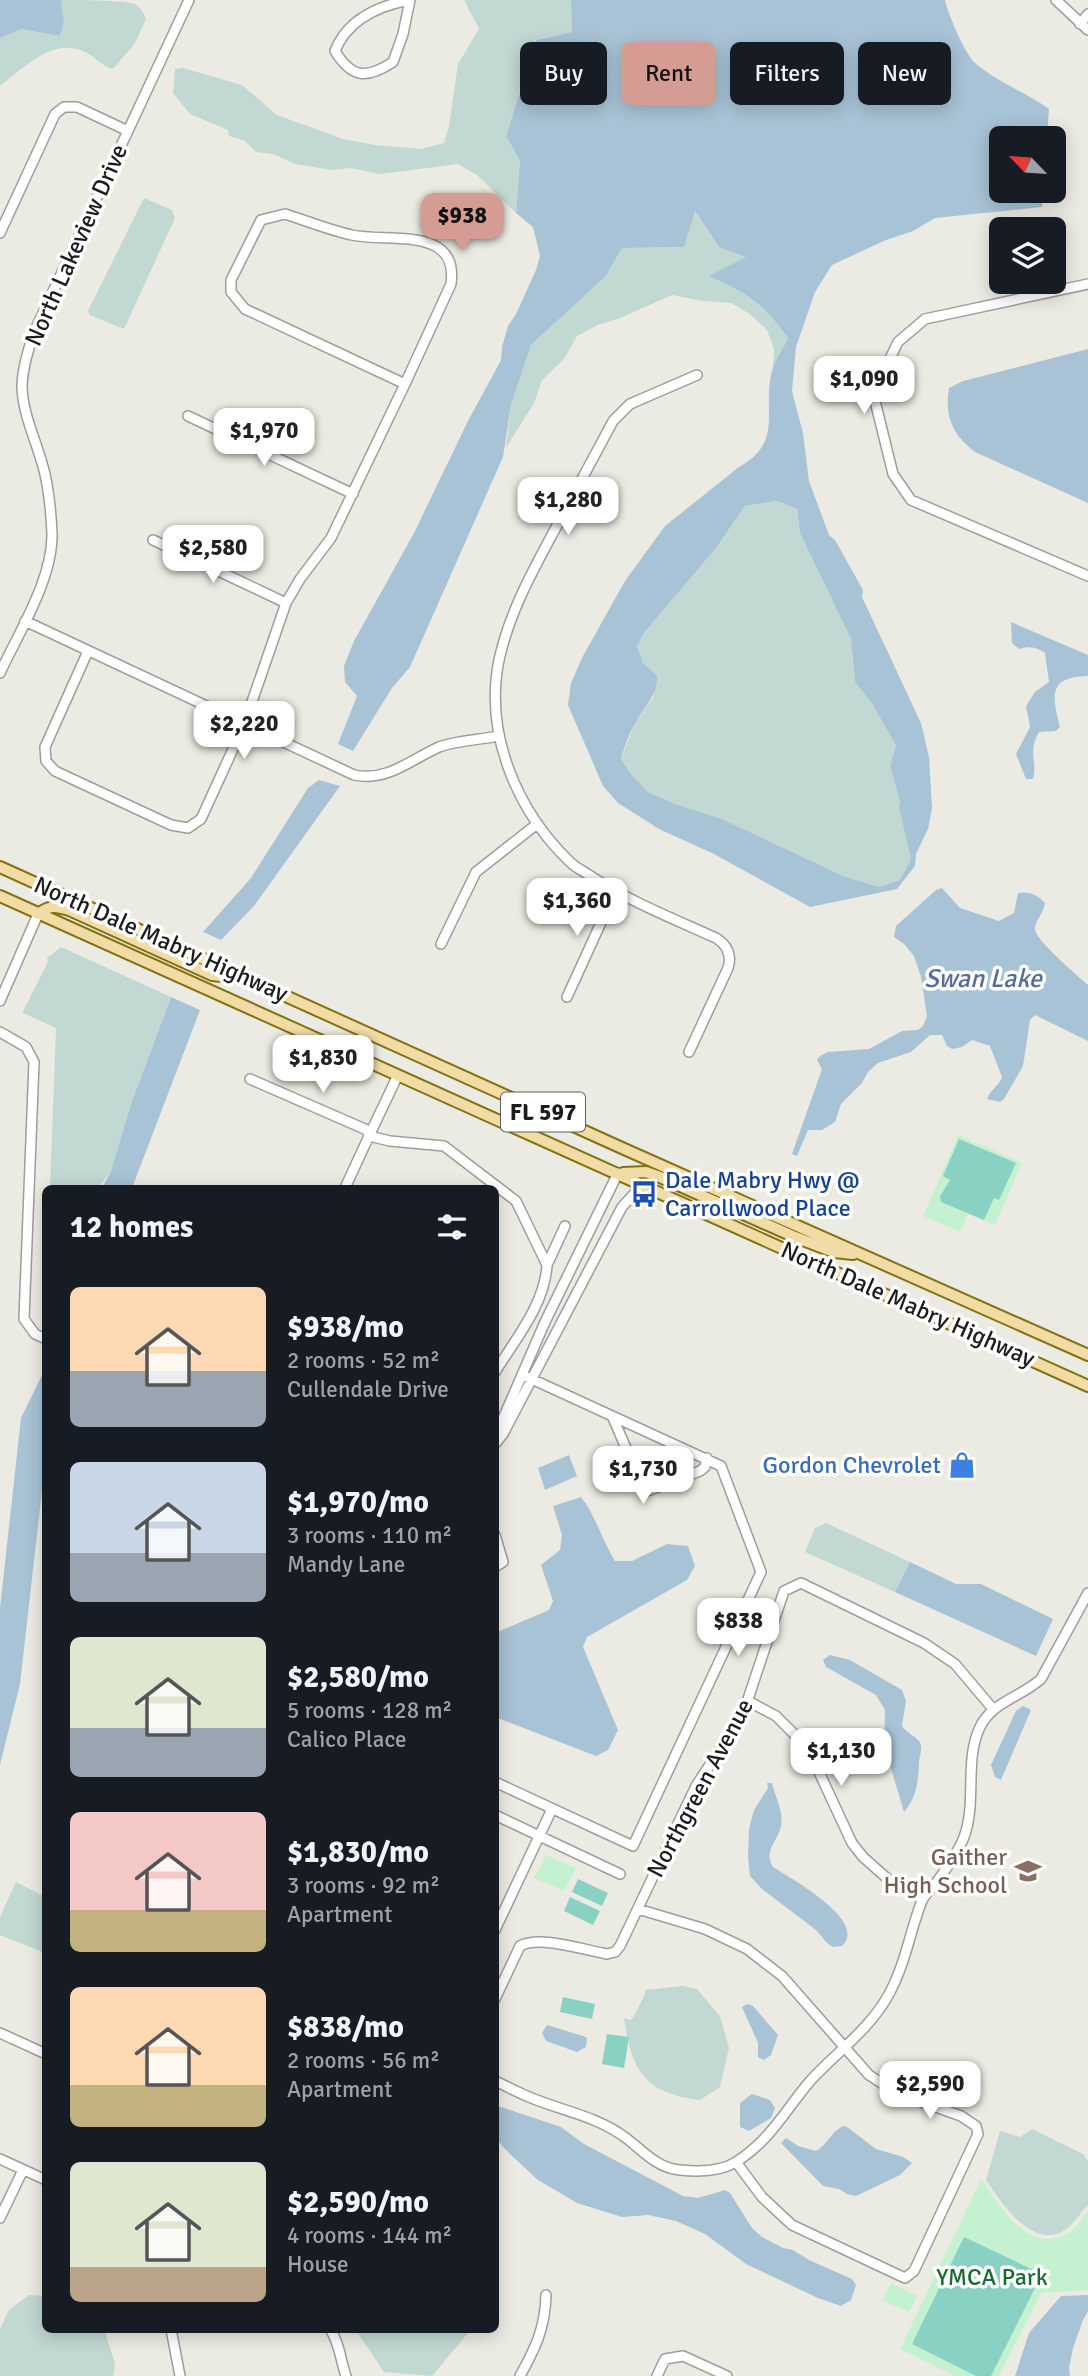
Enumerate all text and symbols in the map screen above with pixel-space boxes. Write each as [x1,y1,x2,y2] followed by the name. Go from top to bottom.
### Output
[520,42,607,105] chip: Buy
[621,42,716,105] chip: Rent
[730,42,844,105] chip: Filters
[858,42,951,105] chip: New
[989,126,1066,203] north arrow
[989,126,1066,294] map controls
[18,139,134,351] street label: North Lakeview Drive
[421,194,503,253] pin: $938
[437,201,487,230] text: $938
[989,217,1066,294] button: layers
[807,356,921,416] pin: $1,090
[830,364,898,393] text: $1,090
[207,408,321,468] pin: $1,970
[230,416,298,445] text: $1,970
[511,477,625,537] pin: $1,280
[534,485,602,514] text: $1,280
[156,526,270,585] pin: $2,580
[179,533,247,562] text: $2,580
[187,702,301,761] pin: $2,220
[210,709,278,738] text: $2,220
[29,869,293,1009] street label: North Dale Mabry Highway
[520,878,634,938] pin: $1,360
[543,886,611,915] text: $1,360
[924,963,1044,995] water label: Swan Lake
[266,1036,380,1095] pin: $1,830
[289,1043,357,1072] text: $1,830
[501,1092,585,1132] road number: FL 597
[665,1165,860,1223] place label: Dale Mabry Hwy @ Carrollwood Place
[629,1179,659,1209] bus stop icon: Dale Mabry Hwy @ Carrollwood Place
[433,1208,471,1246] icon: filters
[70,1209,193,1246] text: 12 homes
[776,1234,1040,1374] street label: North Dale Mabry Highway
[287,1309,404,1346] text: $938/mo
[126,1315,210,1399] icon: home
[287,1346,440,1375] text: 2 rooms · 52 m²
[287,1375,449,1404] text: Cullendale Drive
[586,1446,700,1506] pin: $1,730
[763,1450,941,1480] place label: Gordon Chevrolet
[947,1450,977,1480] shop icon: Gordon Chevrolet
[609,1454,677,1483] text: $1,730
[287,1484,429,1521] text: $1,970/mo
[126,1490,210,1574] icon: home
[287,1521,452,1550] text: 3 rooms · 110 m²
[287,1550,405,1579] text: Mandy Lane
[697,1598,779,1658] pin: $838
[713,1606,763,1635] text: $838
[287,1659,429,1696] text: $2,580/mo
[126,1665,210,1749] icon: home
[640,1693,760,1883] street label: Northgreen Avenue
[287,1696,452,1725] text: 5 rooms · 128 m²
[287,1725,407,1754] text: Calico Place
[784,1728,898,1788] pin: $1,130
[807,1736,875,1765] text: $1,130
[287,1834,429,1871] text: $1,830/mo
[126,1840,210,1924] icon: home
[884,1842,1007,1900] place label: Gaither High School
[1013,1856,1043,1886] school or university icon: Gaither High School
[287,1871,440,1900] text: 3 rooms · 92 m²
[287,1900,392,1929] text: Apartment
[287,2009,404,2046] text: $838/mo
[126,2015,210,2099] icon: home
[287,2046,440,2075] text: 2 rooms · 56 m²
[873,2062,987,2121] pin: $2,590
[896,2069,964,2098] text: $2,590
[287,2075,392,2104] text: Apartment
[287,2184,429,2221] text: $2,590/mo
[126,2190,210,2274] icon: home
[287,2221,452,2250] text: 4 rooms · 144 m²
[287,2250,349,2279] text: House
[936,2262,1048,2292] park label: YMCA Park

